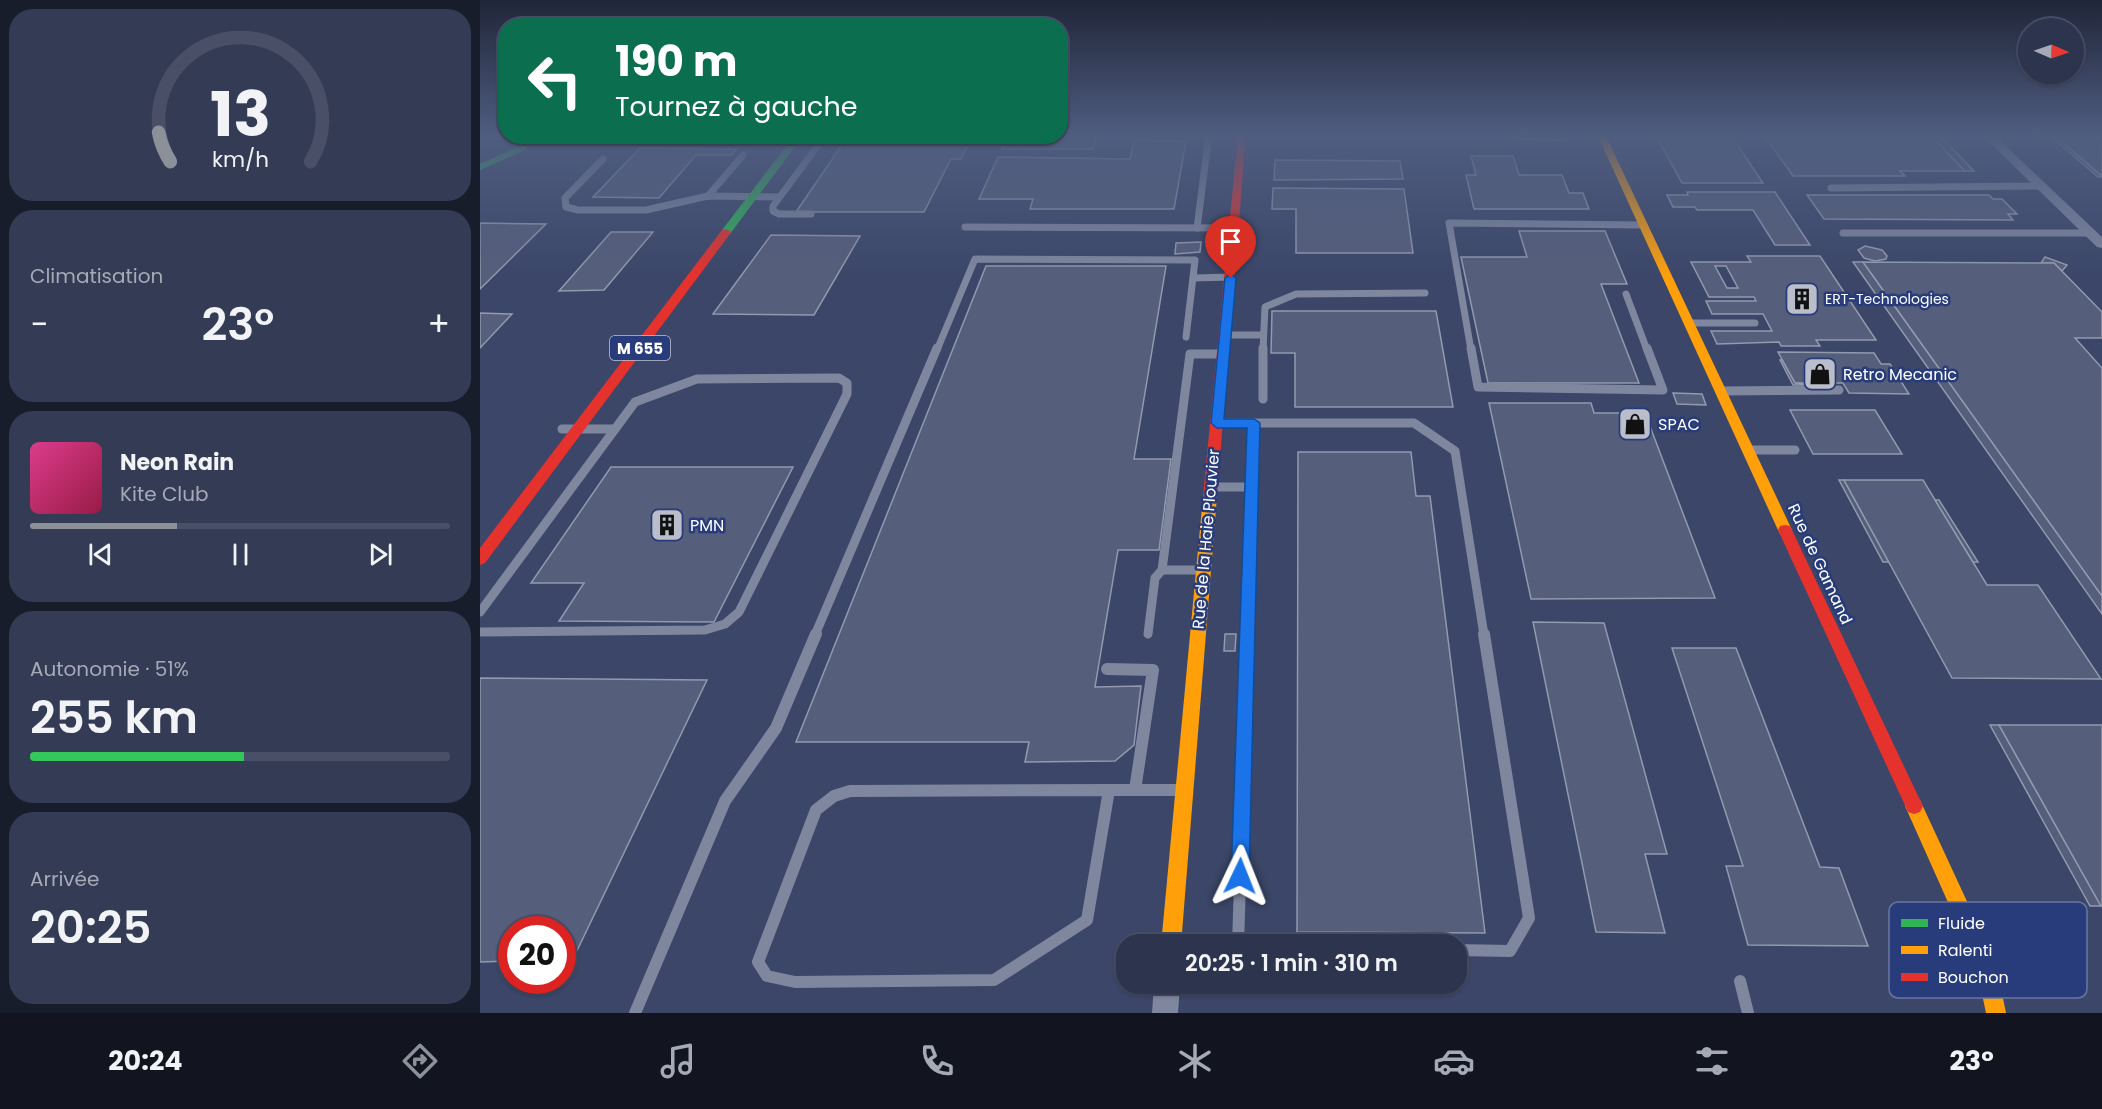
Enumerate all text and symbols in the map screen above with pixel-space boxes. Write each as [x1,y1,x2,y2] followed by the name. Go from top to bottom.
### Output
[2018,18,2084,84] north arrow
[2018,18,2084,84] map controls
[615,32,737,91] text: 190 m
[516,42,594,120] icon: left
[209,70,271,158] text: 13
[615,88,857,125] text: Tournez à gauche
[211,144,269,175] text: km/h
[1205,216,1256,278] pin
[1214,225,1247,258] icon: arrive
[30,262,163,290] text: Climatisation
[1784,281,1820,317] building icon: ERT-Technologies
[1825,289,1949,309] place label: ERT-Technologies
[201,293,274,356] text: 23°
[30,301,48,348] text: −
[427,301,450,348] text: +
[610,336,670,360] road number: M 655
[1802,356,1838,392] shop icon: Retro Mecanic
[1843,363,1957,386] place label: Retro Mecanic
[1617,406,1653,442] shop icon: SPAC
[1658,413,1700,436] place label: SPAC
[120,447,234,478] text: Neon Rain
[1187,448,1225,630] street label: Rue de la Haie Plouvier
[120,480,209,508] text: Kite Club
[1782,500,1858,628] street label: Rue de Gamand
[649,507,685,543] building icon: PMN
[690,514,724,537] place label: PMN
[84,538,117,571] icon: previous
[224,538,257,571] icon: pause
[364,538,397,571] icon: next
[30,655,189,683] text: Autonomie · 51%
[30,686,198,749] text: 255 km
[1208,844,1272,908] position arrow
[30,865,99,893] text: Arrivée
[30,896,152,959] text: 20:25
[1889,902,2087,998] legend
[1938,912,1985,935] text: Fluide
[498,916,576,994] speed limit sign: 20
[1938,939,1992,962] text: Ralenti
[1185,948,1398,979] text: 20:25 · 1 min · 310 m
[1938,966,2009,989] text: Bouchon
[399,1040,441,1082] icon: directions
[657,1040,699,1082] icon: music
[916,1040,958,1082] icon: phone
[1174,1040,1216,1082] icon: climate
[1433,1040,1475,1082] icon: car
[1691,1040,1733,1082] icon: filters
[108,1042,183,1079] text: 20:24
[1949,1042,1994,1079] text: 23°

